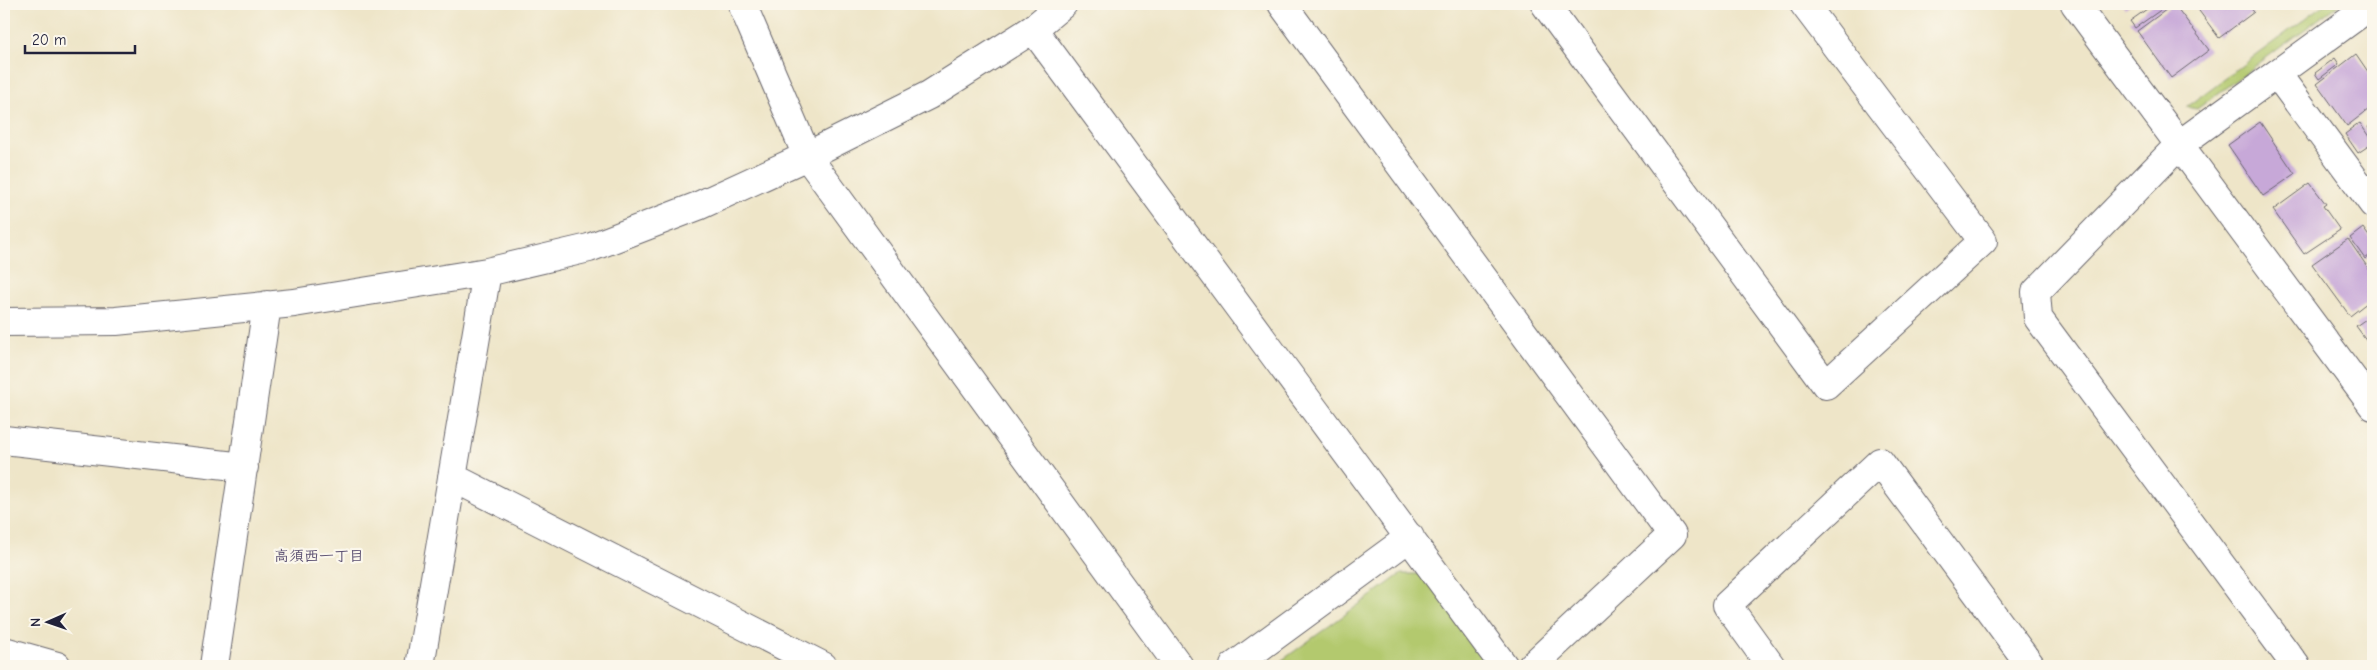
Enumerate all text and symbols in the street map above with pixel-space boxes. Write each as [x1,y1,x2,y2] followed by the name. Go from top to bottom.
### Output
[25,22,135,54] scale bar
[32,31,66,49] text: 20 m
[274,547,364,565] district label: 高須西一丁目
[22,598,72,648] north arrow
[27,618,44,627] text: N

